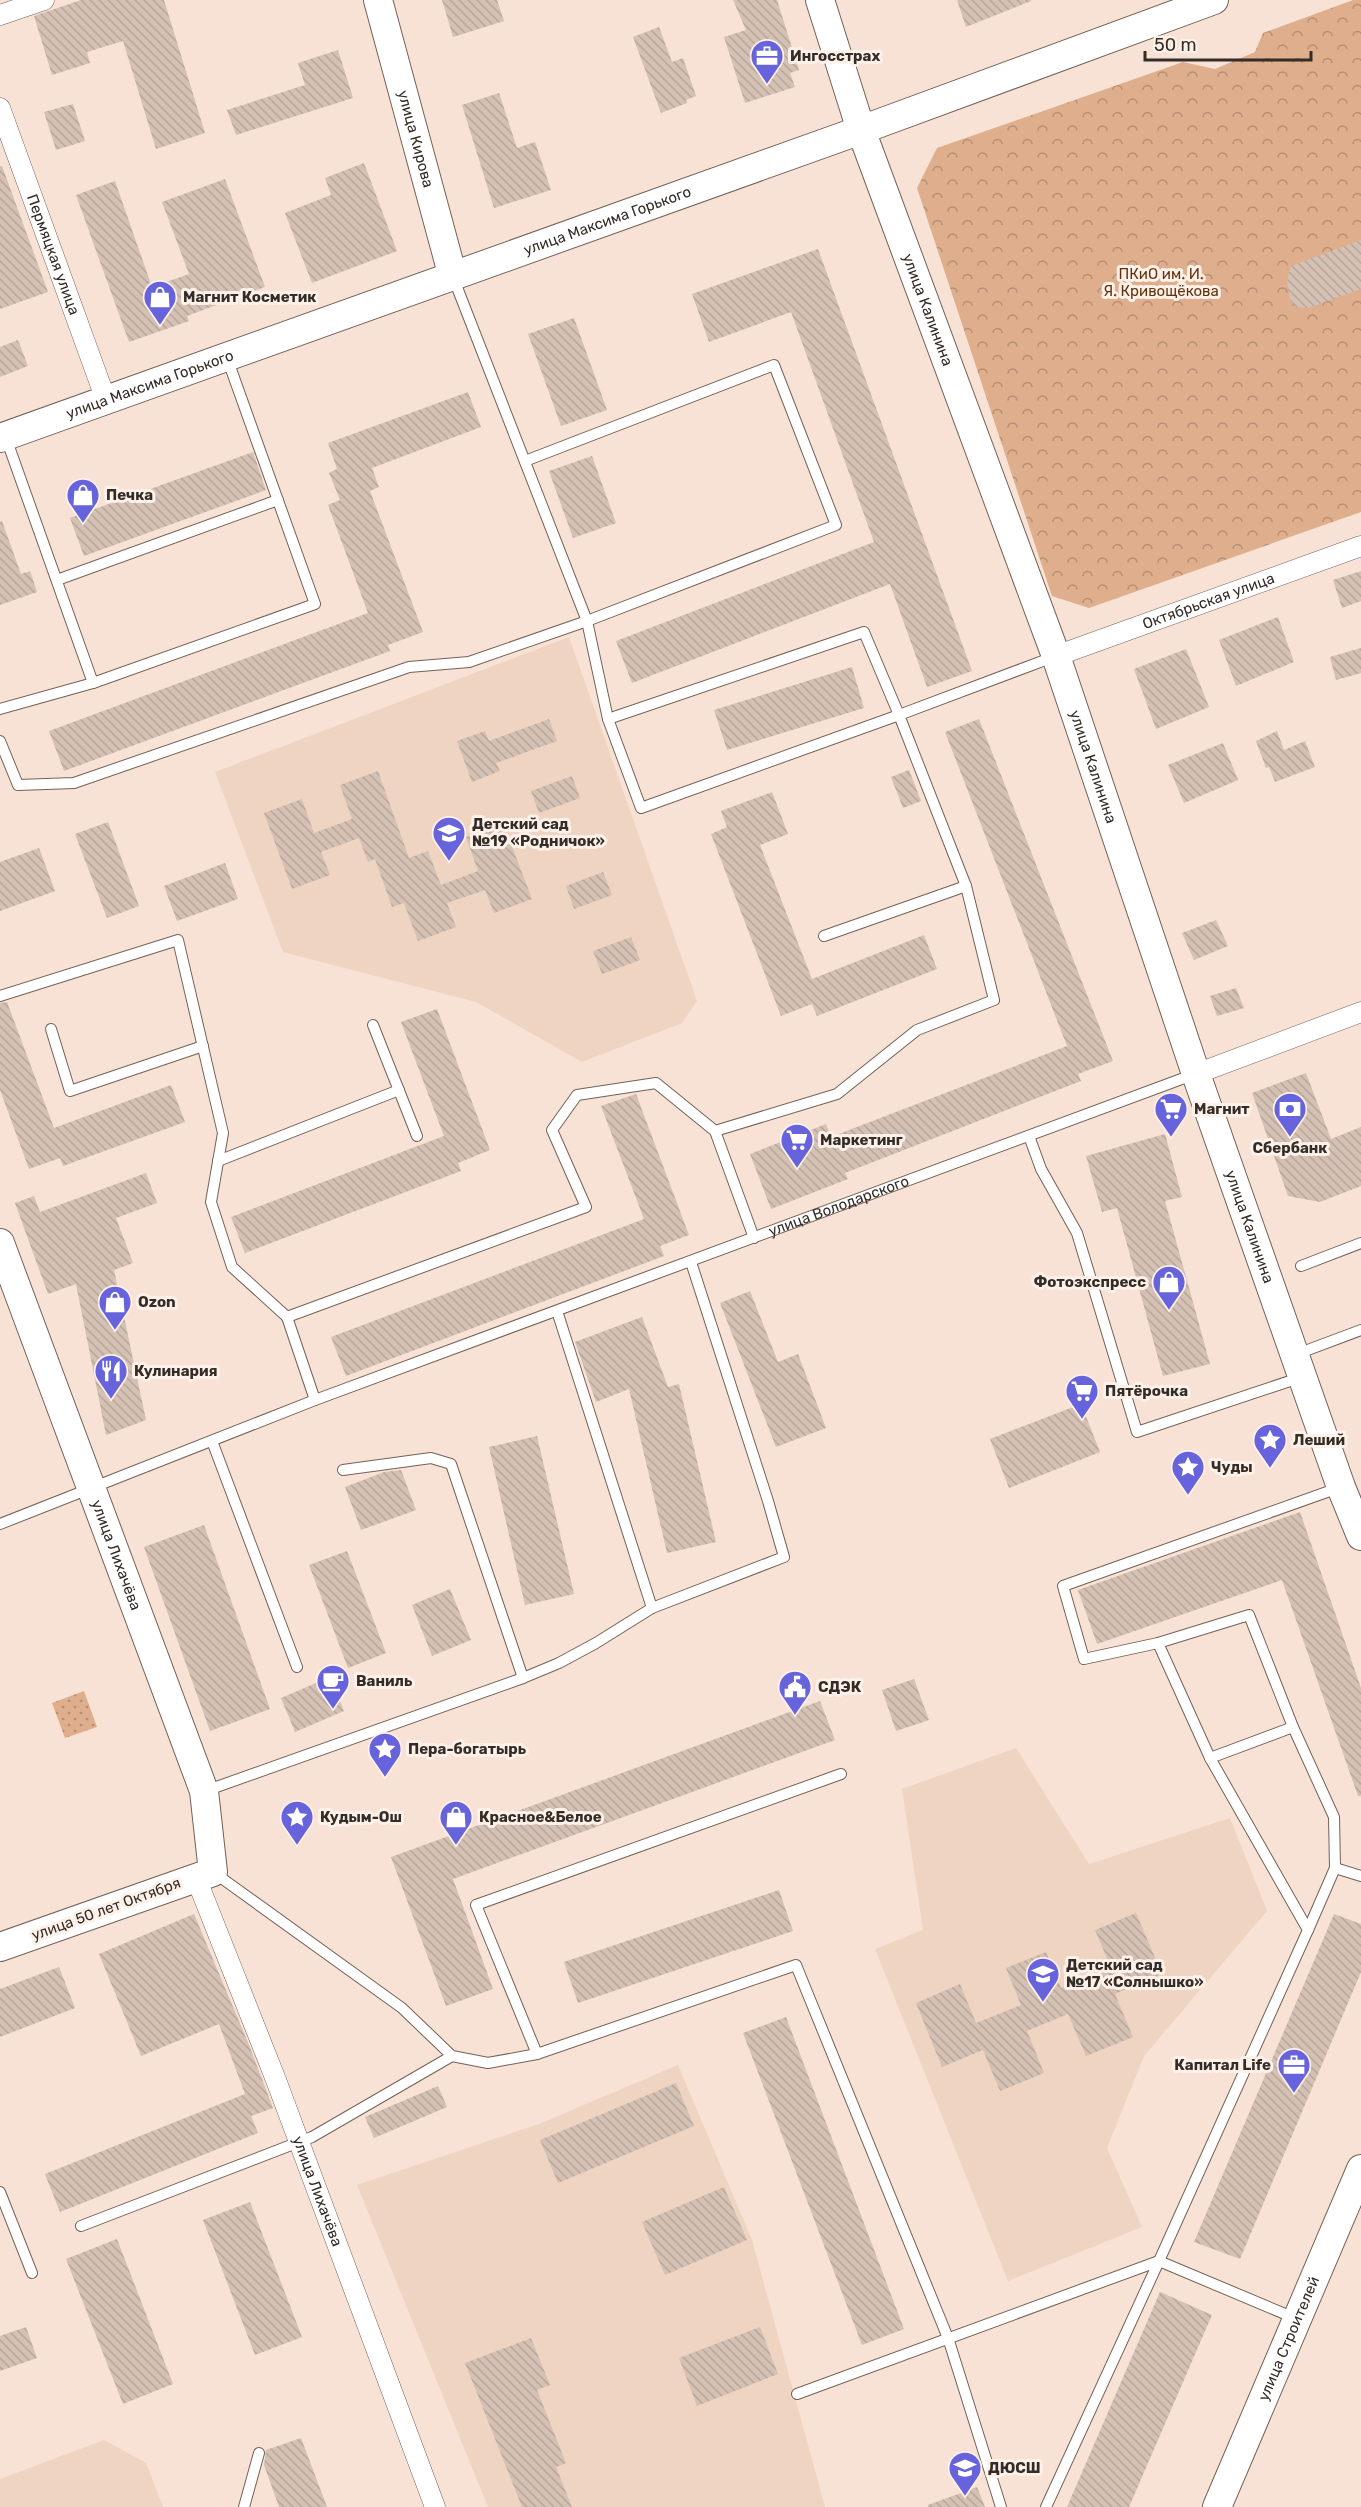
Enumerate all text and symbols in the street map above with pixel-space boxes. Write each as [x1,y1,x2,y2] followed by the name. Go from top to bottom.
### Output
[1145,24,1312,62] scale bar
[1154,34,1197,56] text: 50 m
[749,38,785,85] office icon: Ингосстрах
[790,47,880,65] place label: Ингосстрах
[394,88,437,190] street label: улица Кирова
[521,183,694,259] street label: улица Максима Горького
[23,192,83,317] street label: Пермяцкая улица
[899,251,957,368] street label: улица Калинина
[1103,265,1219,300] park label: ПКиО им. И. Я. Кривощёкова
[142,279,178,326] shop icon: Магнит Косметик
[183,288,316,306] place label: Магнит Косметик
[63,346,236,423] street label: улица Максима Горького
[65,477,101,524] shop icon: Печка
[106,486,153,504] place label: Печка
[1140,569,1277,633] street label: Октябрьская улица
[1066,708,1120,826] street label: улица Калинина
[431,815,467,862] school or university icon: Детский сад №19 «Родничок»
[472,815,605,850] place label: Детский сад №19 «Родничок»
[1153,1091,1189,1138] supermarket icon: Магнит
[1272,1091,1308,1138] bank icon: Сбербанк
[1194,1100,1250,1118] place label: Магнит
[779,1122,815,1169] supermarket icon: Маркетинг
[820,1131,903,1149] place label: Маркетинг
[1253,1139,1327,1157] place label: Сбербанк
[1222,1168,1278,1286] street label: улица Калинина
[766,1172,911,1240] street label: улица Володарского
[1151,1264,1187,1311] shop icon: Фотоэкспресс
[1033,1273,1146,1291] place label: Фотоэкспресс
[97,1284,133,1331] shop icon: Ozon
[138,1293,176,1311] place label: Ozon
[93,1353,129,1400] restaurant icon: Кулинария
[134,1362,218,1380] place label: Кулинария
[1064,1373,1100,1420] supermarket icon: Пятёрочка
[1105,1382,1188,1400] place label: Пятёрочка
[1252,1422,1288,1469] place icon: Леший
[1293,1431,1345,1449] place label: Леший
[1170,1449,1206,1496] place icon: Чуды
[1211,1458,1253,1476] place label: Чуды
[87,1497,145,1613] street label: улица Лихачёва
[315,1663,351,1710] cafe icon: Ваниль
[777,1669,813,1716] public building icon: СДЭК
[356,1672,413,1690] place label: Ваниль
[818,1678,862,1696] place label: СДЭК
[367,1731,403,1778] place icon: Пера-богатырь
[408,1740,527,1758] place label: Пера-богатырь
[279,1799,315,1846] place icon: Кудым-Ош
[438,1799,474,1846] shop icon: Красное&Белое
[320,1808,402,1826] place label: Кудым-Ош
[479,1808,602,1826] place label: Красное&Белое
[29,1874,183,1944] street label: улица 50 лет Октября
[1025,1956,1061,2003] school or university icon: Детский сад №17 «Солнышко»
[1066,1956,1203,1991] place label: Детский сад №17 «Солнышко»
[1276,2047,1312,2094] office icon: Капитал Life
[1174,2056,1271,2074] place label: Капитал Life
[289,2134,346,2249] street label: улица Лихачёва
[1254,2274,1323,2404] street label: улица Строителей
[947,2450,983,2497] school or university icon: ДЮСШ
[988,2459,1041,2477] place label: ДЮСШ

